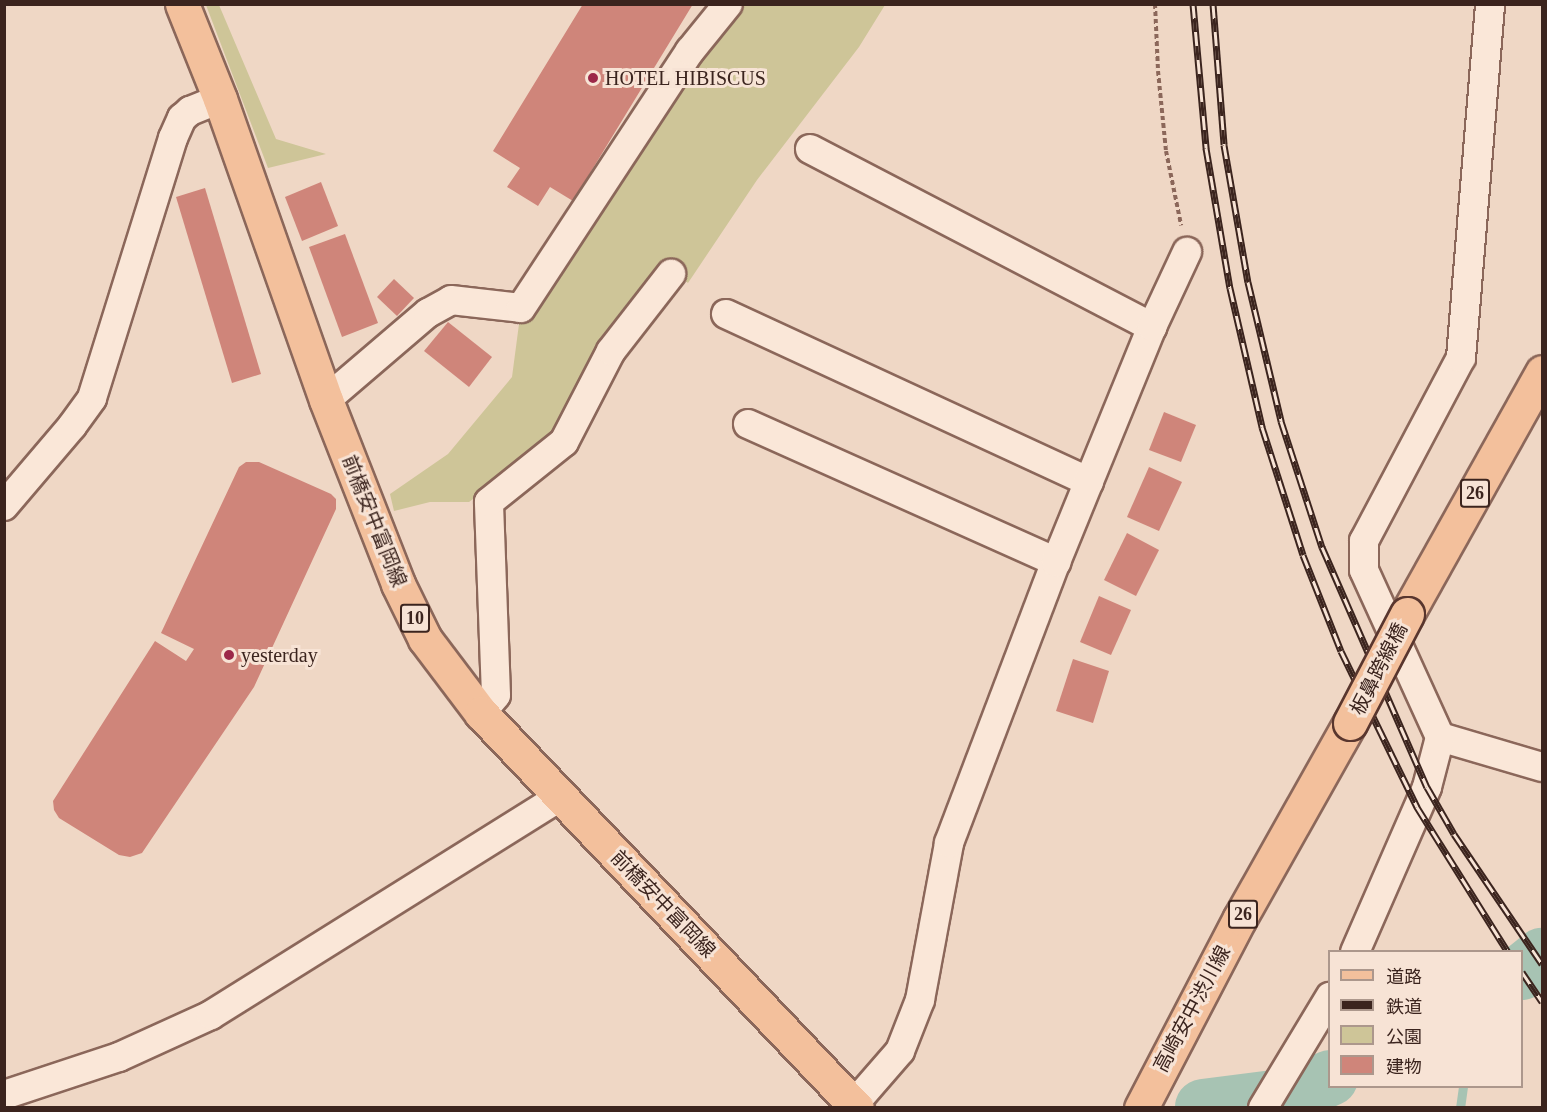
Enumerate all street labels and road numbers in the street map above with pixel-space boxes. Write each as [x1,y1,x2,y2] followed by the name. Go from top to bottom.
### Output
[337,452,411,590] street label: 前橋安中富岡線
[1460,478,1490,508] road number: 26
[400,603,430,633] road number: 10
[1346,619,1412,719] street label: 板鼻跨線橋
[606,845,720,963] street label: 前橋安中富岡線
[1228,899,1258,929] road number: 26
[1149,942,1235,1076] street label: 高崎安中渋川線

